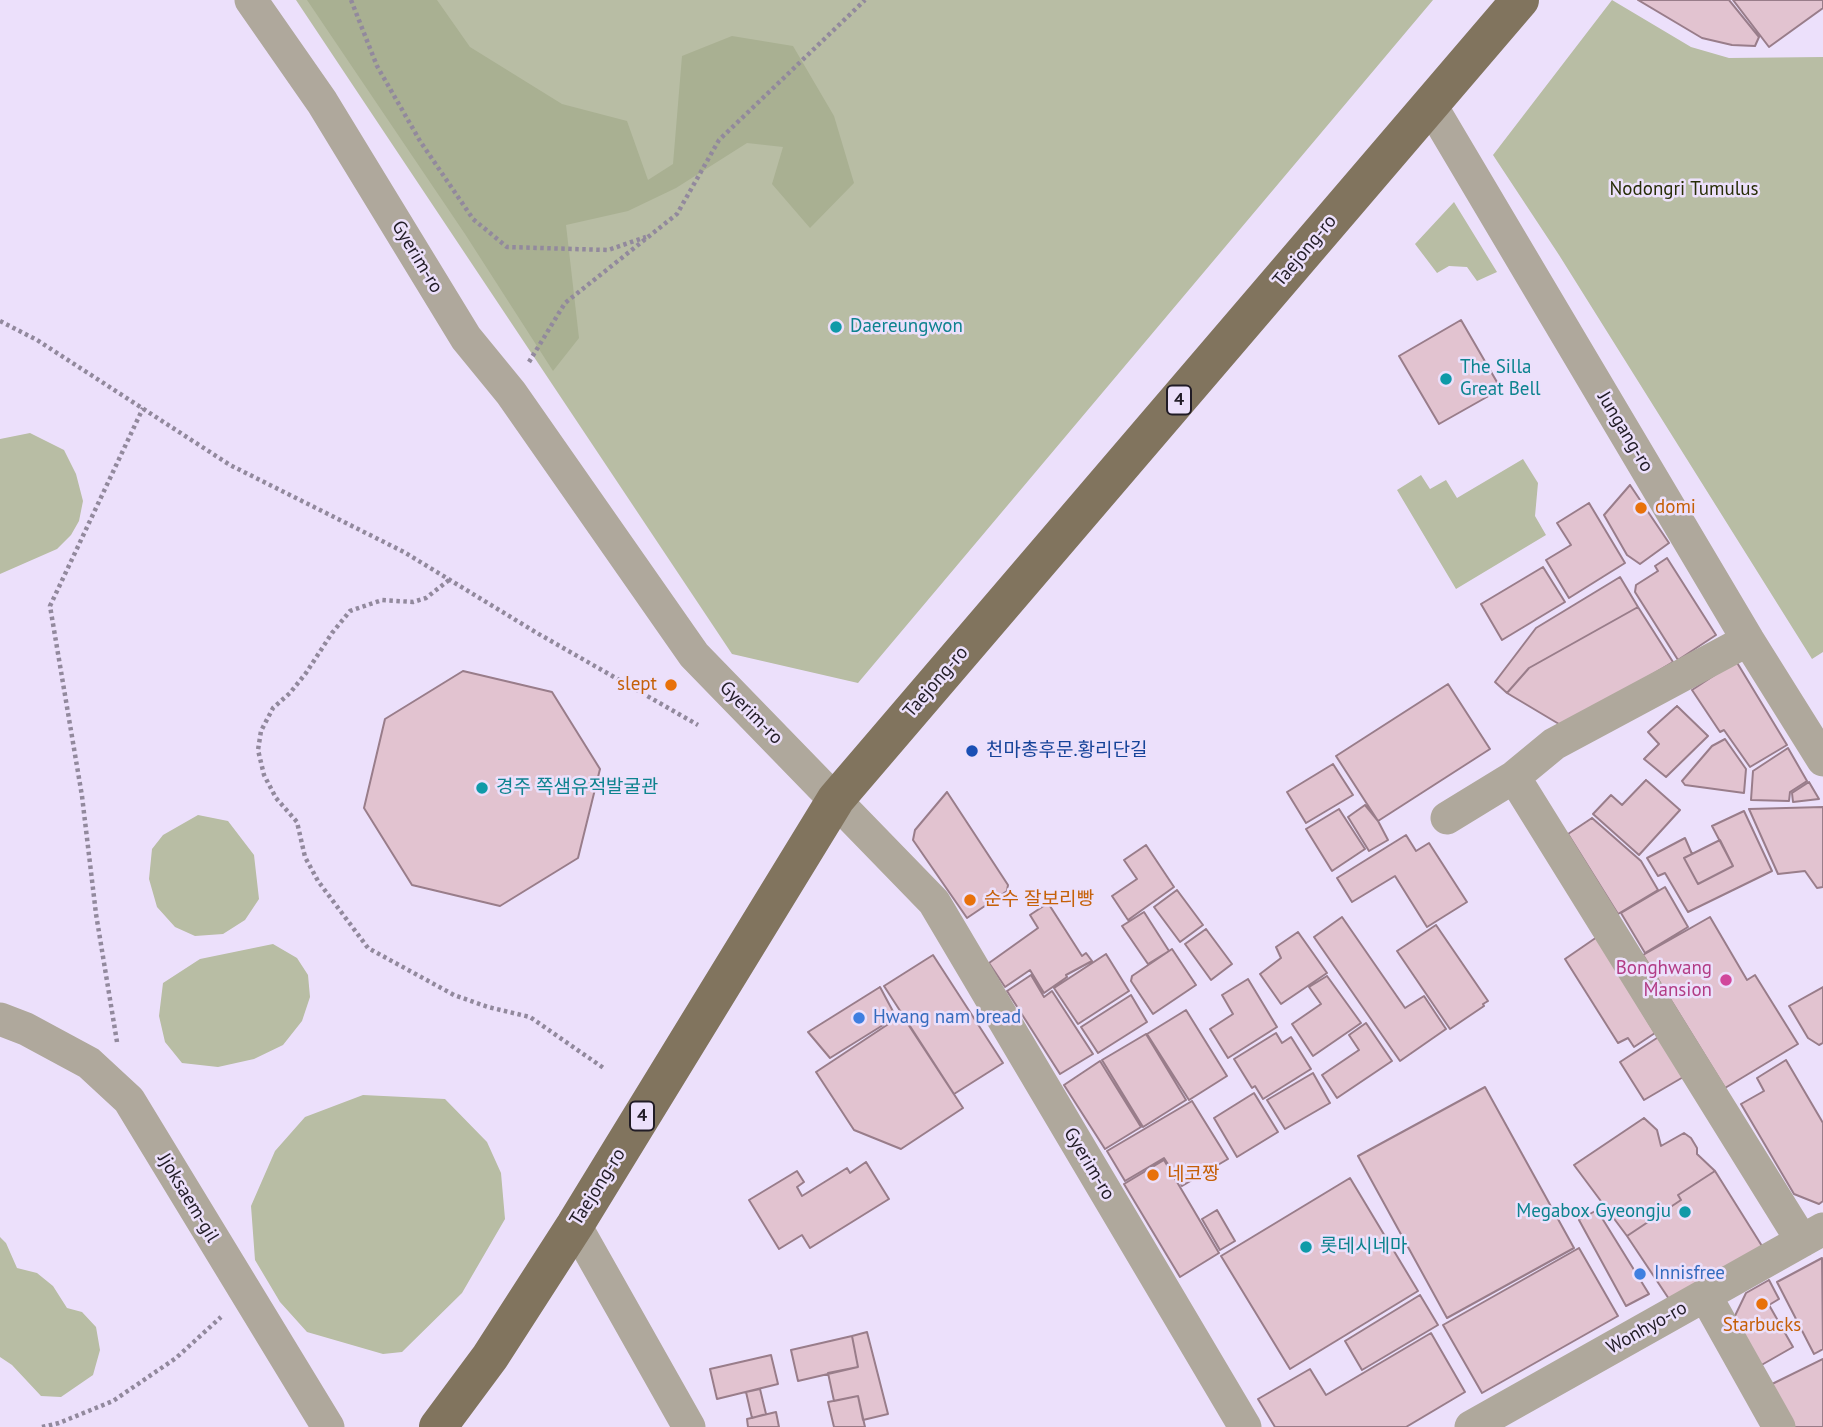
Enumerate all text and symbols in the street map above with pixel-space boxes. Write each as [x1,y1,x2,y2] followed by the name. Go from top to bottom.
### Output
[1610,179,1758,201] park label: Nodongri Tumulus
[1268,210,1342,292] street label: Taejong-ro
[387,217,447,297] street label: Gyerim-ro
[850,316,963,338] place label: Daereungwon
[828,319,844,335] marker: Daereungwon
[1460,357,1541,401] place label: The Silla Great Bell
[1438,371,1454,387] marker: The Silla Great Bell
[1167,386,1191,414] road number: 4
[1592,388,1658,476] street label: Jungang-ro
[1655,497,1696,519] place label: domi
[1633,500,1649,516] marker: domi
[899,642,973,722] street label: Taejong-ro
[617,674,657,696] place label: slept
[663,677,679,693] marker: slept
[715,677,787,749] street label: Gyerim-ro
[986,740,1147,762] place label: 천마총후문.황리단길
[964,743,980,759] marker: 천마총후문.황리단길
[496,777,658,799] place label: 경주 쪽샘유적발굴관
[474,780,490,796] marker: 경주 쪽샘유적발굴관
[984,889,1094,911] place label: 순수 잘보리빵
[962,892,978,908] marker: 순수 잘보리빵
[1616,958,1712,1002] place label: Bonghwang Mansion
[1718,972,1734,988] marker: Bonghwang Mansion
[873,1007,1021,1029] place label: Hwang nam bread
[851,1010,867,1026] marker: Hwang nam bread
[630,1101,654,1130] road number: 4
[1059,1124,1119,1204] street label: Gyerim-ro
[565,1144,631,1230] street label: Taejong-ro
[152,1149,224,1247] street label: Jjoksaem-gil
[1167,1164,1219,1186] place label: 네코짱
[1145,1167,1161,1183] marker: 네코짱
[1516,1201,1671,1223] place label: Megabox Gyeongju
[1677,1204,1693,1220] marker: Megabox Gyeongju
[1320,1236,1407,1258] place label: 롯데시네마
[1298,1239,1314,1255] marker: 롯데시네마
[1654,1263,1725,1285] place label: Innisfree
[1632,1266,1648,1282] marker: Innisfree
[1754,1296,1770,1312] marker: Starbucks
[1603,1297,1691,1359] street label: Wonhyo-ro
[1723,1315,1801,1337] place label: Starbucks

